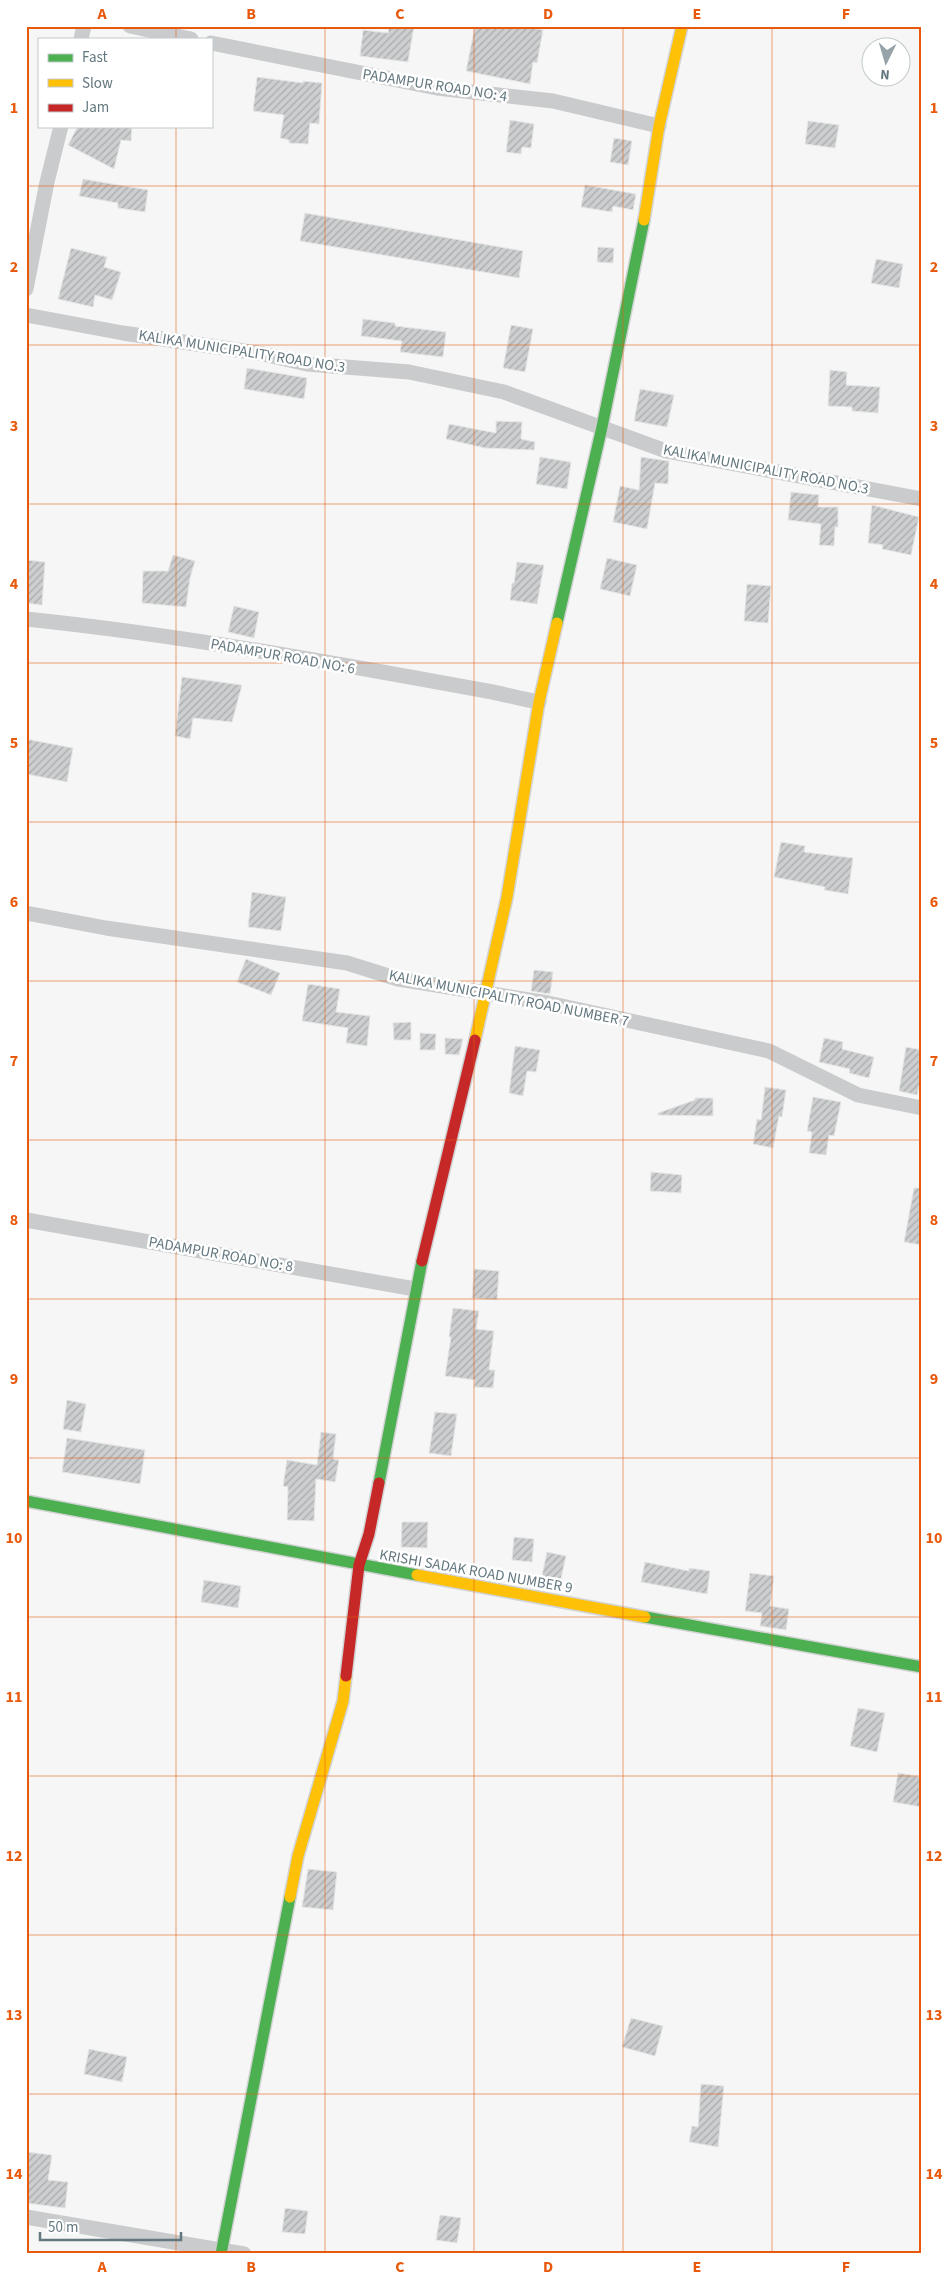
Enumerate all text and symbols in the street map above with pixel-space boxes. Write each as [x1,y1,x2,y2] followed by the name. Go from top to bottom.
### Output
[96,3,107,25] text: A
[246,3,256,25] text: B
[395,3,405,25] text: C
[543,3,553,25] text: D
[693,3,701,25] text: E
[842,3,850,25] text: F
[38,38,212,128] legend
[860,38,910,88] north arrow
[82,47,108,68] text: Fast
[361,64,509,107] street label: PADAMPUR ROAD NO: 4
[879,64,890,84] text: N
[82,73,113,94] text: Slow
[10,97,18,119] text: 1
[82,97,109,118] text: Jam
[930,97,938,119] text: 1
[10,256,18,278] text: 2
[930,256,938,278] text: 2
[137,325,347,378] street label: KALIKA MUNICIPALITY ROAD NO.3
[10,415,18,437] text: 3
[930,415,938,437] text: 3
[661,439,871,500] street label: KALIKA MUNICIPALITY ROAD NO.3
[10,573,19,595] text: 4
[930,573,939,595] text: 4
[209,633,357,680] street label: PADAMPUR ROAD NO: 6
[10,732,18,754] text: 5
[930,732,938,754] text: 5
[10,891,18,913] text: 6
[930,891,938,913] text: 6
[387,965,631,1032] street label: KALIKA MUNICIPALITY ROAD NUMBER 7
[10,1050,18,1072] text: 7
[930,1050,938,1072] text: 7
[10,1209,18,1231] text: 8
[930,1209,938,1231] text: 8
[147,1231,295,1278] street label: PADAMPUR ROAD NO: 8
[10,1368,18,1390] text: 9
[930,1368,938,1390] text: 9
[6,1527,22,1549] text: 10
[926,1527,942,1549] text: 10
[378,1544,574,1599] street label: KRISHI SADAK ROAD NUMBER 9
[6,1686,22,1708] text: 11
[926,1686,942,1708] text: 11
[6,1845,22,1867] text: 12
[926,1845,942,1867] text: 12
[6,2004,22,2026] text: 13
[926,2004,942,2026] text: 13
[6,2163,23,2185] text: 14
[926,2163,943,2185] text: 14
[40,2210,181,2242] scale bar
[48,2217,78,2238] text: 50 m
[96,2256,107,2278] text: A
[246,2256,256,2278] text: B
[395,2256,405,2278] text: C
[543,2256,553,2278] text: D
[693,2256,701,2278] text: E
[842,2256,850,2278] text: F

